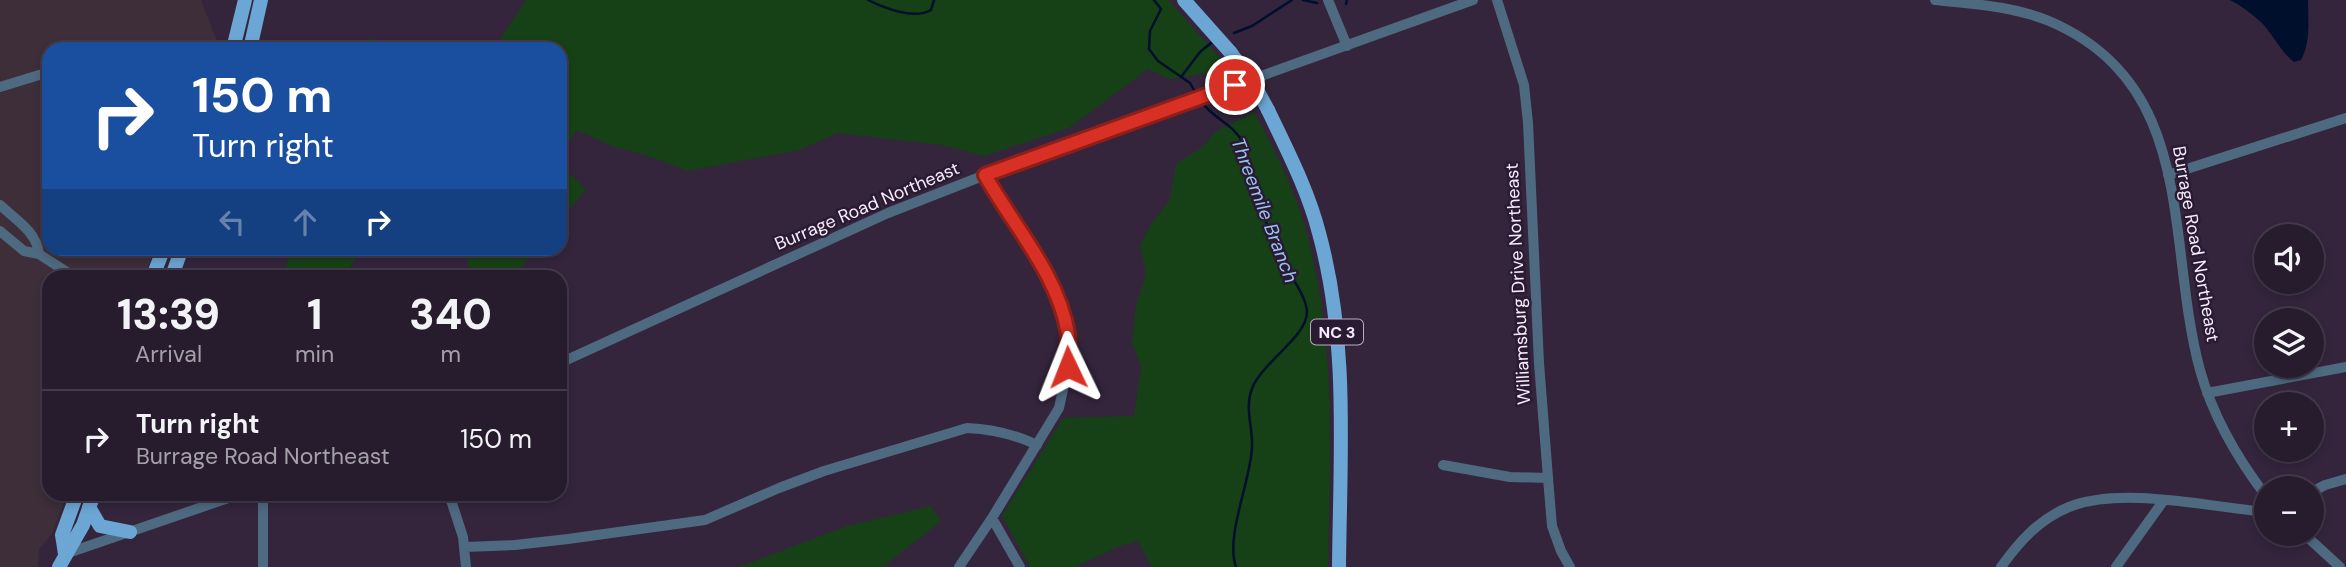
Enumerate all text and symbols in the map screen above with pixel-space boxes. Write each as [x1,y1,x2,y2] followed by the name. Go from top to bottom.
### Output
[1205,55,1265,115] pin
[192,63,332,127] text: 150 m
[1216,66,1254,104] icon: arrive
[77,70,168,161] icon: right
[192,125,334,167] text: Turn right
[1225,134,1304,286] water label: Threemile Branch
[2167,144,2225,344] street label: Burrage Road Northeast
[771,156,963,256] street label: Burrage Road Northeast
[1500,162,1536,406] street label: Williamsburg Drive Northeast
[213,203,251,241] icon: left
[286,203,324,241] icon: ahead
[359,203,397,241] icon: right
[2254,224,2324,546] map controls
[2254,224,2324,294] button: sound
[117,287,220,342] text: 13:39
[307,287,322,342] text: 1
[409,287,492,342] text: 340
[2254,308,2324,378] button: layers
[1311,320,1363,344] road number: NC 3
[1031,330,1105,404] position arrow
[135,339,202,369] text: Arrival
[295,339,334,369] text: min
[440,339,461,369] text: m
[2254,392,2324,462] button: +
[136,407,260,441] text: Turn right
[77,420,115,458] icon: right
[460,422,532,456] text: 150 m
[136,441,390,471] text: Burrage Road Northeast
[2254,476,2324,546] button: −

